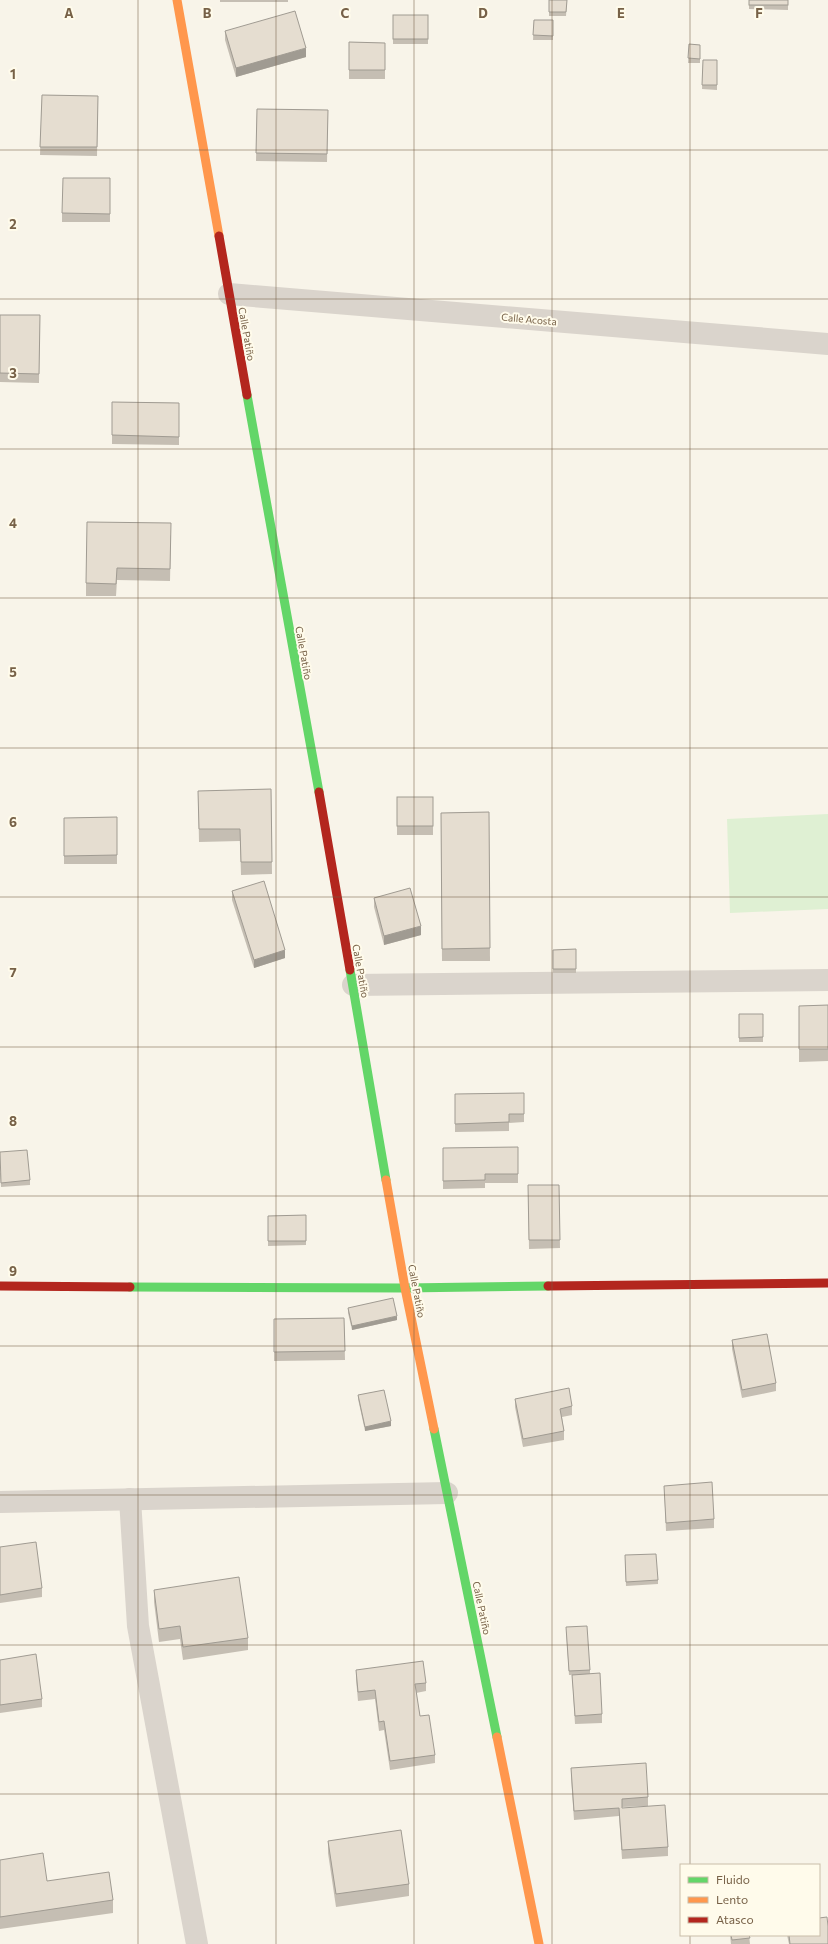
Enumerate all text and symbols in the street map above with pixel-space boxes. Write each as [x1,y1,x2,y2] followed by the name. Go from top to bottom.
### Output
[64,5,74,21] text: A
[203,5,212,21] text: B
[341,5,350,21] text: C
[478,5,488,21] text: D
[617,5,625,21] text: E
[755,5,763,21] text: F
[10,66,16,82] text: 1
[9,216,17,232] text: 2
[236,306,258,362] street label: Calle Patiño
[501,311,557,327] street label: Calle Acosta
[9,365,17,381] text: 3
[9,515,17,531] text: 4
[293,625,315,681] street label: Calle Patiño
[9,664,17,680] text: 5
[9,814,17,830] text: 6
[350,943,372,999] street label: Calle Patiño
[9,964,17,980] text: 7
[9,1113,17,1129] text: 8
[9,1263,17,1279] text: 9
[406,1263,428,1319] street label: Calle Patiño
[470,1580,494,1636] street label: Calle Patiño
[680,1864,820,1936] legend
[716,1872,750,1886] text: Fluido
[716,1892,748,1906] text: Lento
[716,1912,754,1926] text: Atasco

